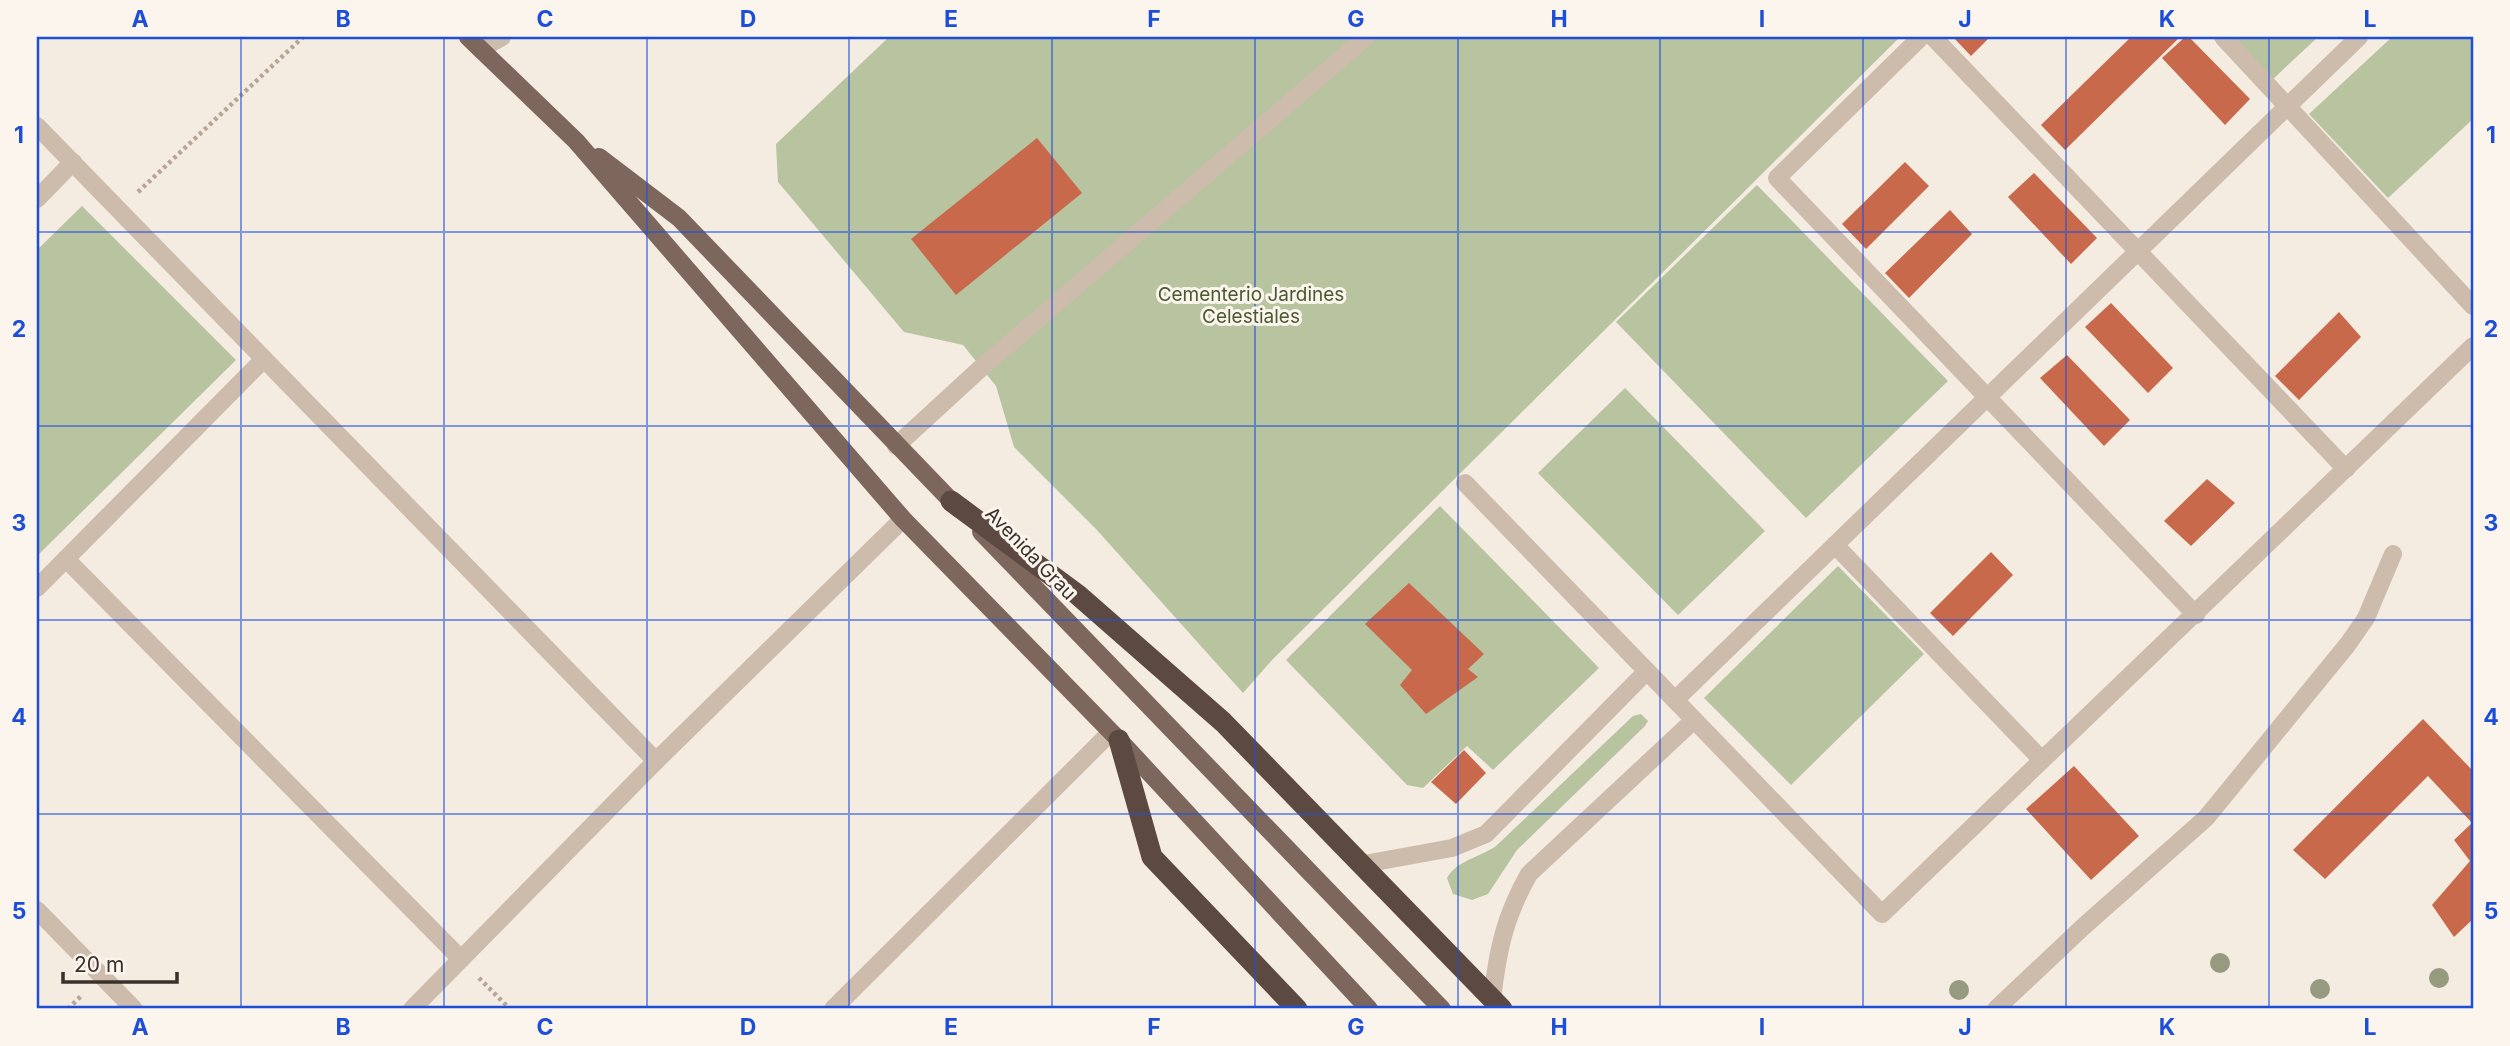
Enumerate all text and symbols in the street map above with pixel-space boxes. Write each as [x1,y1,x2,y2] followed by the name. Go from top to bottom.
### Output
[131,5,149,33] text: A
[335,5,351,33] text: B
[536,5,554,33] text: C
[740,5,756,33] text: D
[944,5,958,33] text: E
[1147,5,1161,33] text: F
[1347,5,1365,33] text: G
[1550,5,1568,33] text: H
[1759,5,1765,33] text: I
[1958,5,1972,33] text: J
[2159,5,2175,33] text: K
[2363,5,2377,33] text: L
[14,121,24,149] text: 1
[2486,121,2496,149] text: 1
[1158,283,1344,328] park label: Cementerio Jardines Celestiales
[12,315,26,343] text: 2
[2484,315,2498,343] text: 2
[981,502,1081,604] street label: Avenida Grau
[12,509,26,537] text: 3
[2484,509,2498,537] text: 3
[11,703,27,731] text: 4
[2483,703,2499,731] text: 4
[12,897,26,925] text: 5
[2484,897,2498,925] text: 5
[63,941,177,985] scale bar
[74,952,124,977] text: 20 m
[131,1013,149,1041] text: A
[335,1013,351,1041] text: B
[536,1013,554,1041] text: C
[740,1013,756,1041] text: D
[944,1013,958,1041] text: E
[1147,1013,1161,1041] text: F
[1347,1013,1365,1041] text: G
[1550,1013,1568,1041] text: H
[1759,1013,1765,1041] text: I
[1958,1013,1972,1041] text: J
[2159,1013,2175,1041] text: K
[2363,1013,2377,1041] text: L

